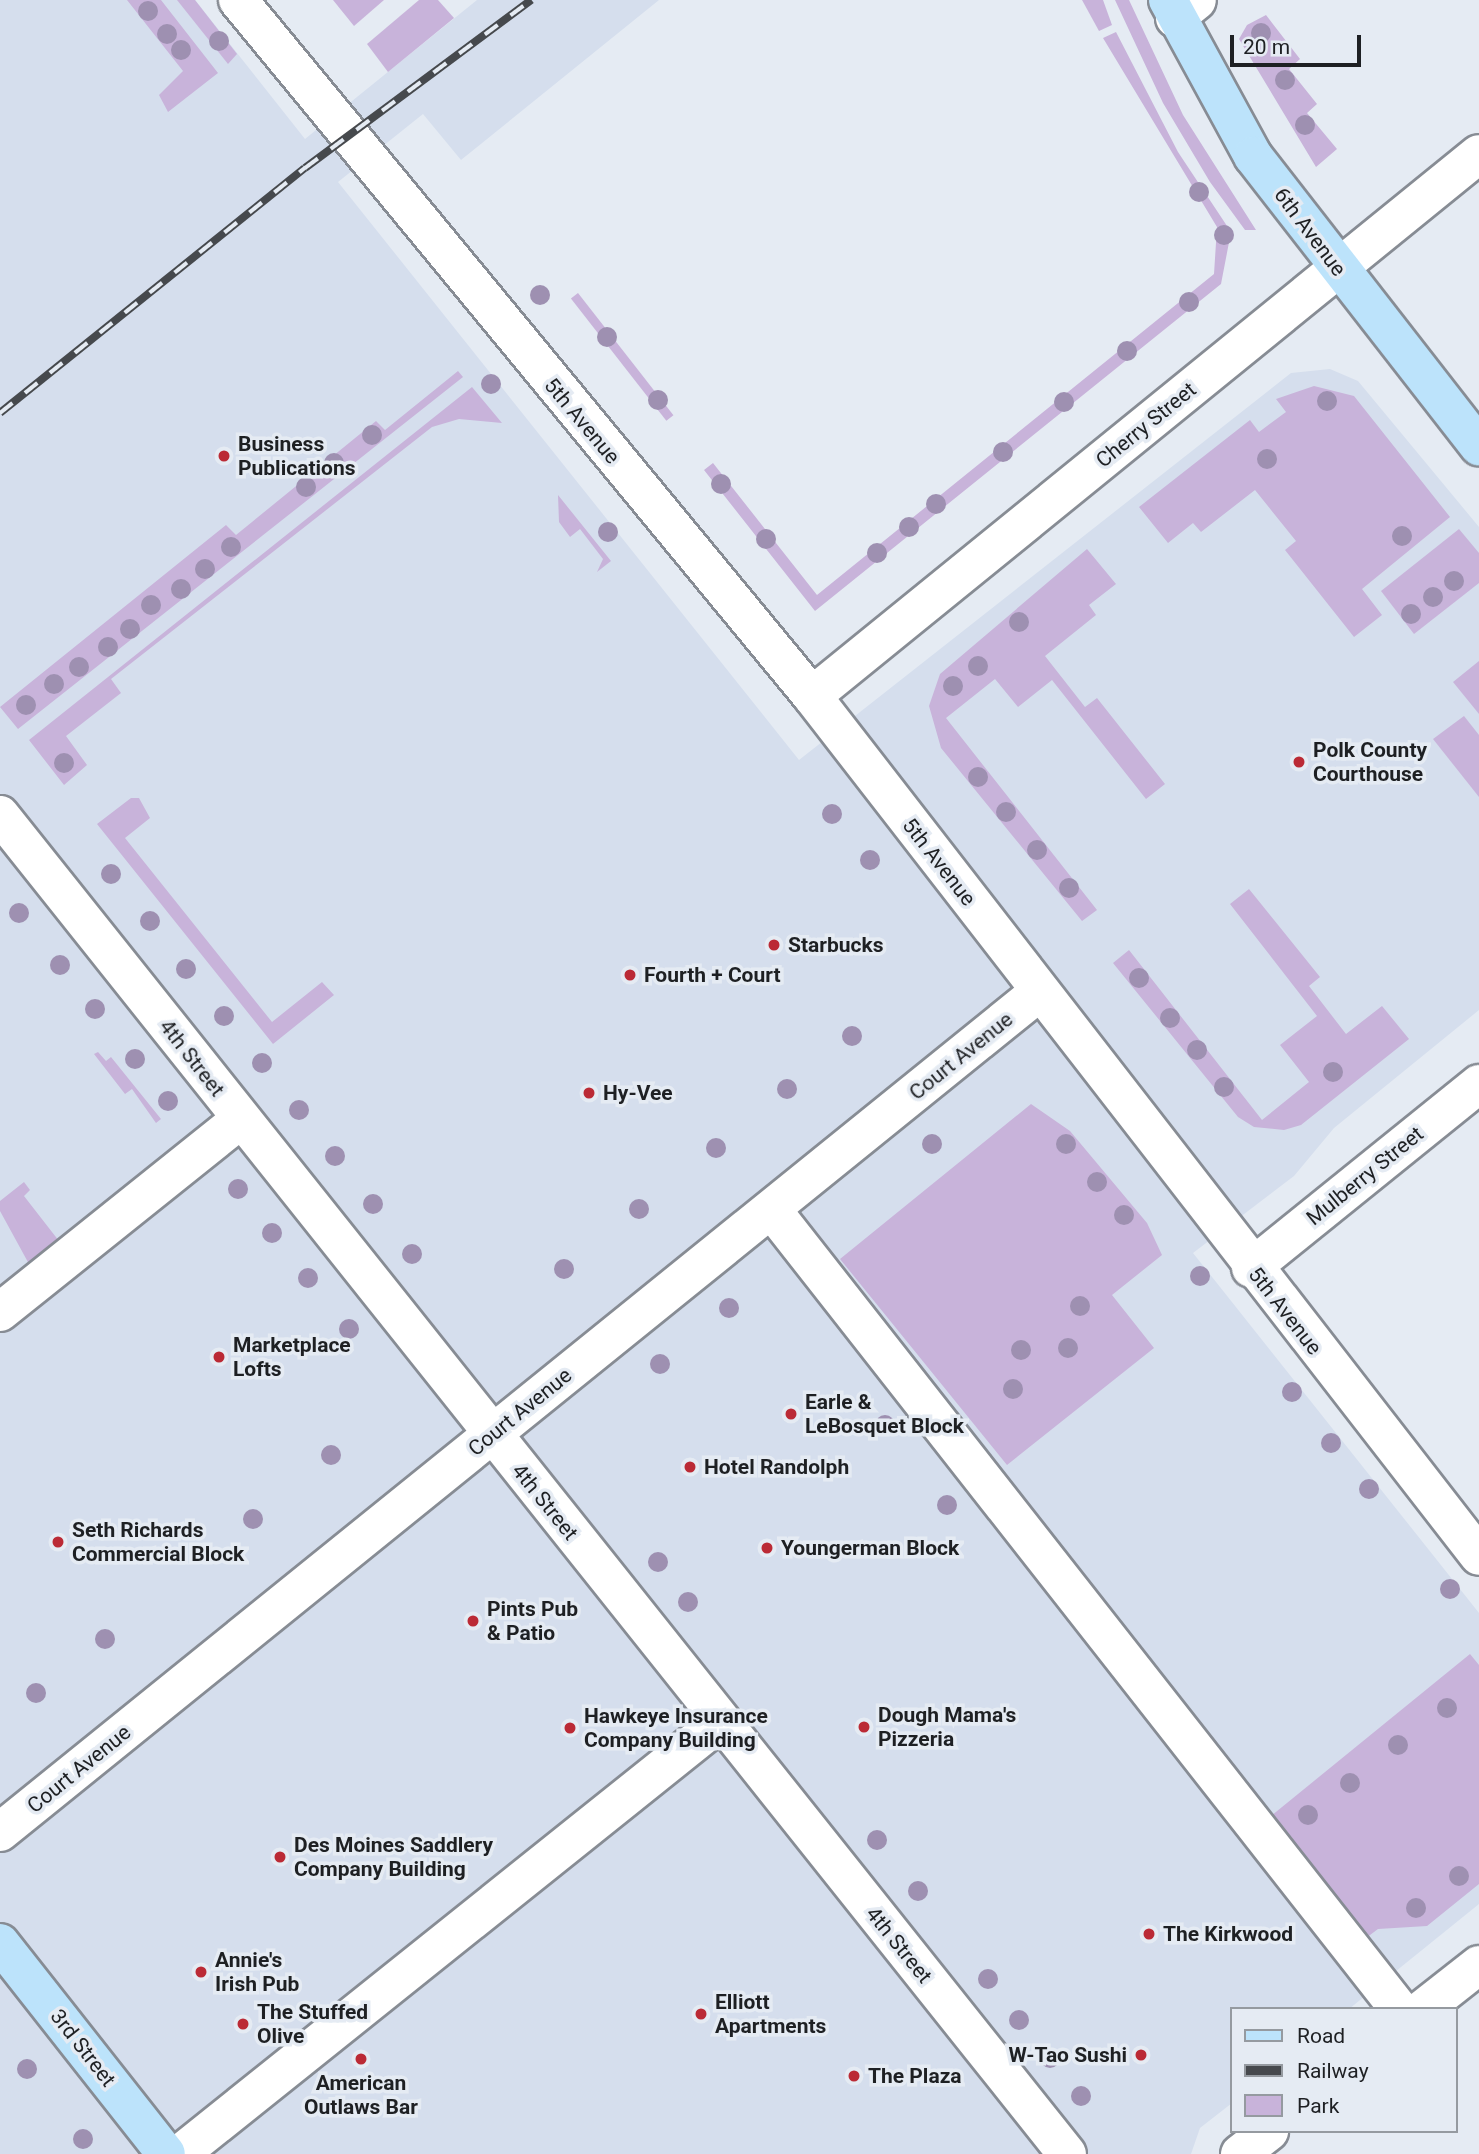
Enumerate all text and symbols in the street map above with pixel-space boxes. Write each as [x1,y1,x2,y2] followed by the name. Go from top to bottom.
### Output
[1234,21,1365,65] scale bar
[1243,35,1290,59] text: 20 m
[1269,183,1351,281] street label: 6th Avenue
[539,373,625,469] street label: 5th Avenue
[1091,377,1201,473] street label: Cherry Street
[238,431,355,481] place label: Business Publications
[216,448,232,464] marker: Business Publications
[1313,737,1427,787] place label: Polk County Courthouse
[1291,754,1307,770] marker: Polk County Courthouse
[897,813,981,911] street label: 5th Avenue
[788,932,883,958] place label: Starbucks
[766,937,782,953] marker: Starbucks
[644,962,781,988] place label: Fourth + Court
[622,967,638,983] marker: Fourth + Court
[904,1007,1018,1105] street label: Court Avenue
[154,1014,230,1102] street label: 4th Street
[603,1080,673,1106] place label: Hy-Vee
[581,1085,597,1101] marker: Hy-Vee
[1302,1121,1428,1231] street label: Mulberry Street
[1243,1262,1327,1360] street label: 5th Avenue
[233,1332,351,1382] place label: Marketplace Lofts
[211,1349,227,1365] marker: Marketplace Lofts
[463,1363,577,1461] street label: Court Avenue
[805,1389,964,1439] place label: Earle & LeBosquet Block
[783,1406,799,1422] marker: Earle & LeBosquet Block
[704,1454,849,1480] place label: Hotel Randolph
[507,1459,583,1545] street label: 4th Street
[682,1459,698,1475] marker: Hotel Randolph
[72,1517,244,1567] place label: Seth Richards Commercial Block
[50,1534,66,1550] marker: Seth Richards Commercial Block
[781,1535,959,1561] place label: Youngerman Block
[759,1540,775,1556] marker: Youngerman Block
[487,1596,578,1646] place label: Pints Pub & Patio
[465,1613,481,1629] marker: Pints Pub & Patio
[878,1702,1016,1752] place label: Dough Mama's Pizzeria
[584,1703,768,1753] place label: Hawkeye Insurance Company Building
[856,1719,872,1735] marker: Dough Mama's Pizzeria
[22,1720,136,1818] street label: Court Avenue
[562,1720,578,1736] marker: Hawkeye Insurance Company Building
[294,1832,493,1882] place label: Des Moines Saddlery Company Building
[272,1849,288,1865] marker: Des Moines Saddlery Company Building
[861,1902,937,1988] street label: 4th Street
[1163,1921,1293,1947] place label: The Kirkwood
[1141,1926,1157,1942] marker: The Kirkwood
[215,1947,299,1997] place label: Annie's Irish Pub
[193,1964,209,1980] marker: Annie's Irish Pub
[715,1989,826,2039] place label: Elliott Apartments
[257,1999,368,2049] place label: The Stuffed Olive
[45,2004,121,2092] street label: 3rd Street
[693,2006,709,2022] marker: Elliott Apartments
[1230,2007,1458,2133] legend
[235,2016,251,2032] marker: The Stuffed Olive
[1297,2024,1345,2048] text: Road
[1008,2042,1127,2068] place label: W-Tao Sushi
[1133,2047,1149,2063] marker: W-Tao Sushi
[353,2051,369,2067] marker: American Outlaws Bar
[1297,2059,1369,2083] text: Railway
[868,2063,962,2089] place label: The Plaza
[846,2068,862,2084] marker: The Plaza
[304,2070,418,2120] place label: American Outlaws Bar
[1297,2094,1339,2118] text: Park

